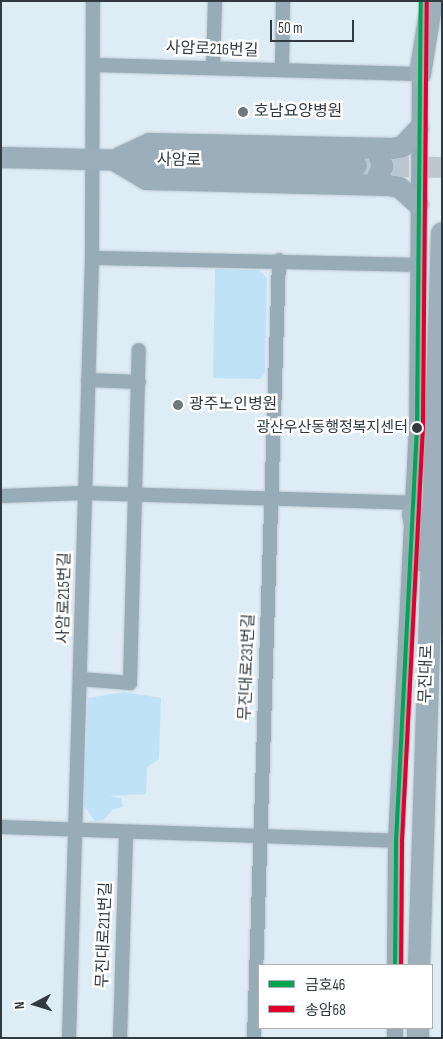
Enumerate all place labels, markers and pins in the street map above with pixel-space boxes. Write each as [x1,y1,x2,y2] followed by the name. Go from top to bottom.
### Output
[254,102,342,122] place label: 호남요양병원
[236,105,250,119] marker: 호남요양병원
[189,395,277,415] place label: 광주노인병원
[171,398,185,412] marker: 광주노인병원
[256,419,408,437] place label: 광산우산동행정복지센터
[412,423,422,433] marker: 광산우산동행정복지센터

